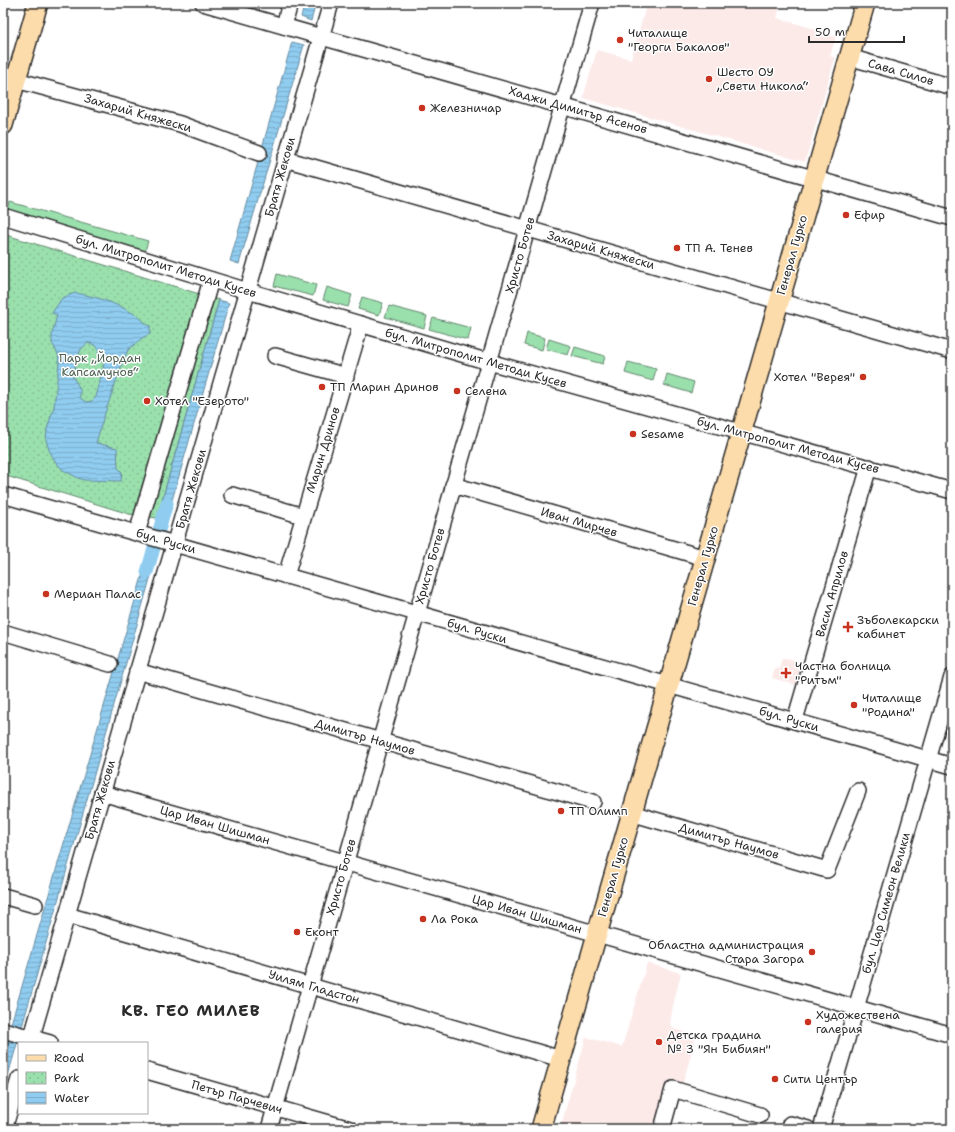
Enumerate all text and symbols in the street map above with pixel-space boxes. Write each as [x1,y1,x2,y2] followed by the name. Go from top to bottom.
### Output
[809,18,904,44] scale bar
[815,24,845,40] text: 50 m
[628,25,730,55] place label: Читалище "Георги Бакалов"
[615,35,625,45] marker: Читалище "Георги Бакалов"
[866,55,936,89] street label: Сава Силов
[716,64,808,94] place label: Шесто ОУ „Свети Никола“
[704,74,714,84] marker: Шесто ОУ „Свети Никола“
[507,83,649,137] street label: Хаджи Димитър Асенов
[82,90,194,136] street label: Захарий Княжески
[430,100,502,116] place label: Железничар
[417,103,427,113] marker: Железничар
[261,135,299,219] street label: Братя Жекови
[854,207,885,223] place label: Ефир
[841,210,851,220] marker: Ефир
[773,213,811,297] street label: Генерал Гурко
[502,215,538,295] street label: Христо Ботев
[545,227,657,273] street label: Захарий Княжески
[74,231,258,301] street label: бул. Митрополит Методи Кусев
[685,240,753,256] place label: ТП А. Тенев
[672,243,682,253] marker: ТП А. Тенев
[383,324,569,392] street label: бул. Митрополит Методи Кусев
[59,350,141,380] park label: Парк „Йордан Капсамунов“
[774,369,855,385] place label: Хотел "Верея"
[858,372,868,382] marker: Хотел "Верея"
[330,379,439,395] place label: ТП Марин Дринов
[317,382,327,392] marker: ТП Марин Дринов
[465,383,507,399] place label: Селена
[452,386,462,396] marker: Селена
[155,393,249,409] place label: Хотел "Езерото"
[142,396,152,406] marker: Хотел "Езерото"
[302,405,344,495] street label: Марин Дринов
[695,413,881,477] street label: бул. Митрополит Методи Кусев
[641,426,685,442] place label: Sesame
[628,429,638,439] marker: Sesame
[172,447,210,531] street label: Братя Жекови
[539,503,619,541] street label: Иван Мирчев
[684,524,722,608] street label: Генерал Гурко
[134,525,198,557] street label: бул. Руски
[412,526,448,606] street label: Христо Ботев
[812,549,852,639] street label: Васил Априлов
[54,586,141,602] place label: Мериан Палас
[41,589,51,599] marker: Мериан Палас
[857,612,939,642] place label: Зъболекарски кабинет
[445,615,509,647] street label: бул. Руски
[842,621,854,633] marker: Зъболекарски кабинет
[795,658,891,688] place label: Частна болница "Ритъм"
[780,667,792,679] marker: Частна болница "Ритъм"
[862,690,922,720] place label: Читалище "Родина"
[849,700,859,710] marker: Читалище "Родина"
[757,703,821,735] street label: бул. Руски
[313,715,417,759] street label: Димитър Наумов
[81,758,119,842] street label: Братя Жекови
[158,802,272,848] street label: Цар Иван Шишман
[569,803,628,819] place label: ТП Олимп
[556,806,566,816] marker: ТП Олимп
[677,819,781,863] street label: Димитър Наумов
[858,830,914,976] street label: бул. Цар Симеон Велики
[594,835,632,919] street label: Генерал Гурко
[323,837,359,917] street label: Христо Ботев
[470,891,584,937] street label: Цар Иван Шишман
[431,911,478,927] place label: Ла Рока
[418,914,428,924] marker: Ла Рока
[305,924,340,940] place label: Еконт
[292,927,302,937] marker: Еконт
[648,937,805,967] place label: Областна администрация Стара Загора
[807,947,817,957] marker: Областна администрация Стара Загора
[267,966,361,1008] street label: Уилям Гладстон
[121,1000,261,1021] district label: КВ. ГЕО МИЛЕВ
[816,1007,900,1037] place label: Художествена галерия
[803,1017,813,1027] marker: Художествена галерия
[667,1027,771,1057] place label: Детска градина № 3 "Ян Бибиян"
[654,1037,664,1047] marker: Детска градина № 3 "Ян Бибиян"
[18,1042,148,1114] legend
[54,1050,85,1066] text: Road
[54,1070,80,1086] text: Park
[783,1071,858,1087] place label: Сити Център
[770,1074,780,1084] marker: Сити Център
[190,1076,284,1118] street label: Петър Парчевич
[54,1090,90,1106] text: Water

